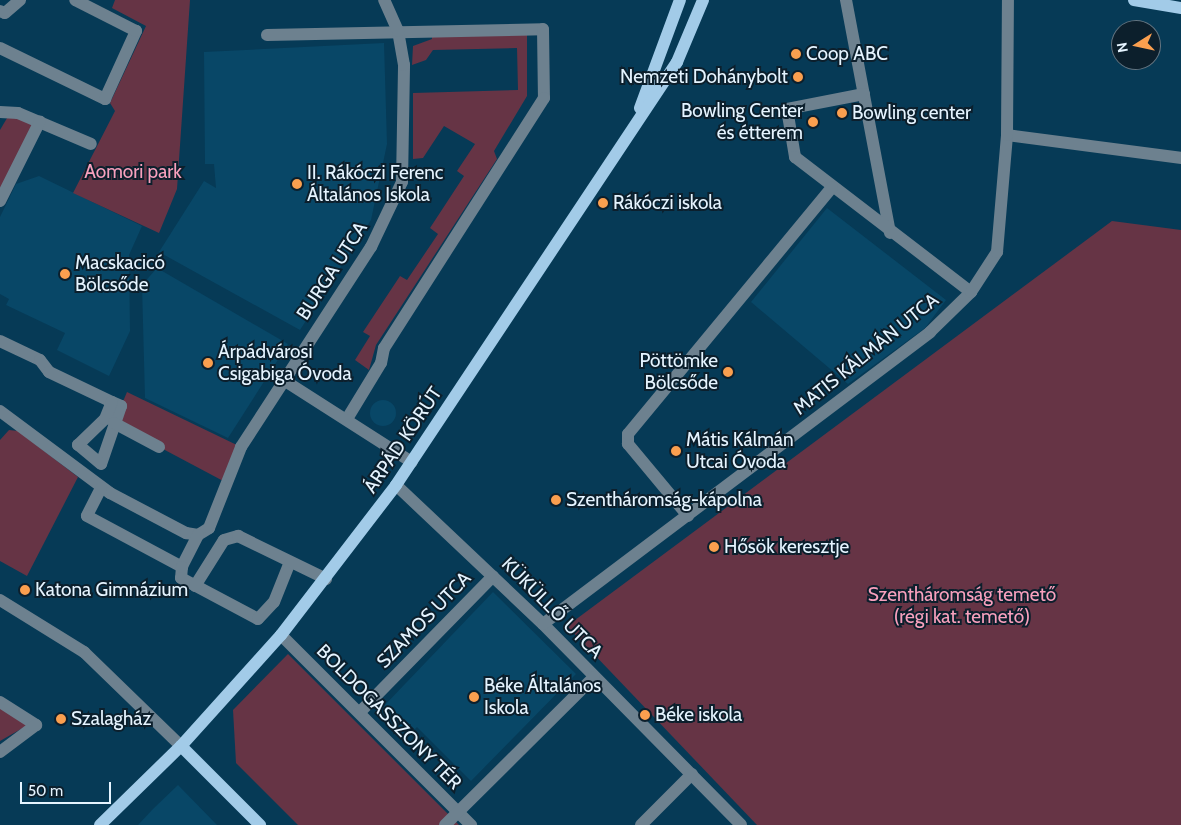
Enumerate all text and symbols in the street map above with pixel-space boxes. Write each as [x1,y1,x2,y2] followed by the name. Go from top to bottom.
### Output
[1111,20,1161,70] north arrow
[1112,41,1132,54] text: N
[806,43,888,65] place label: Coop ABC
[790,48,802,60] marker: Coop ABC
[620,66,788,88] place label: Nemzeti Dohánybolt
[792,71,804,83] marker: Nemzeti Dohánybolt
[681,100,803,144] place label: Bowling Center és étterem
[852,102,971,124] place label: Bowling center
[836,107,848,119] marker: Bowling center
[807,116,819,128] marker: Bowling Center és étterem
[84,161,182,183] park label: Aomori park
[307,162,443,206] place label: II. Rákóczi Ferenc Általános Iskola
[291,178,303,190] marker: II. Rákóczi Ferenc Általános Iskola
[613,192,722,214] place label: Rákóczi iskola
[597,197,609,209] marker: Rákóczi iskola
[292,218,372,324] street label: BURGA UTCA
[75,252,165,296] place label: Macskacicó Bölcsőde
[59,268,71,280] marker: Macskacicó Bölcsőde
[789,288,943,420] street label: MATIS KÁLMÁN UTCA
[218,341,352,385] place label: Árpádvárosi Csigabiga Óvoda
[639,350,718,394] place label: Pöttömke Bölcsőde
[202,357,214,369] marker: Árpádvárosi Csigabiga Óvoda
[722,366,734,378] marker: Pöttömke Bölcsőde
[359,383,447,497] street label: ÁRPÁD KÖRÚT
[686,429,794,473] place label: Mátis Kálmán Utcai Óvoda
[670,445,682,457] marker: Mátis Kálmán Utcai Óvoda
[566,489,762,511] place label: Szentháromság-kápolna
[550,494,562,506] marker: Szentháromság-kápolna
[724,536,849,558] place label: Hősök keresztje
[708,541,720,553] marker: Hősök keresztje
[497,553,607,663] street label: KÜKÜLLŐ UTCA
[372,567,476,673] street label: SZAMOS UTCA
[35,579,188,601] place label: Katona Gimnázium
[19,584,31,596] marker: Katona Gimnázium
[868,584,1056,628] park label: Szentháromság temető (régi kat. temető)
[312,640,466,794] street label: BOLDOGASSZONY TÉR
[484,675,601,719] place label: Béke Általános Iskola
[468,691,480,703] marker: Béke Általános Iskola
[655,704,742,726] place label: Béke iskola
[71,708,151,730] place label: Szalagház
[639,709,651,721] marker: Béke iskola
[55,713,67,725] marker: Szalagház
[22,772,114,804] scale bar
[28,782,63,800] text: 50 m

